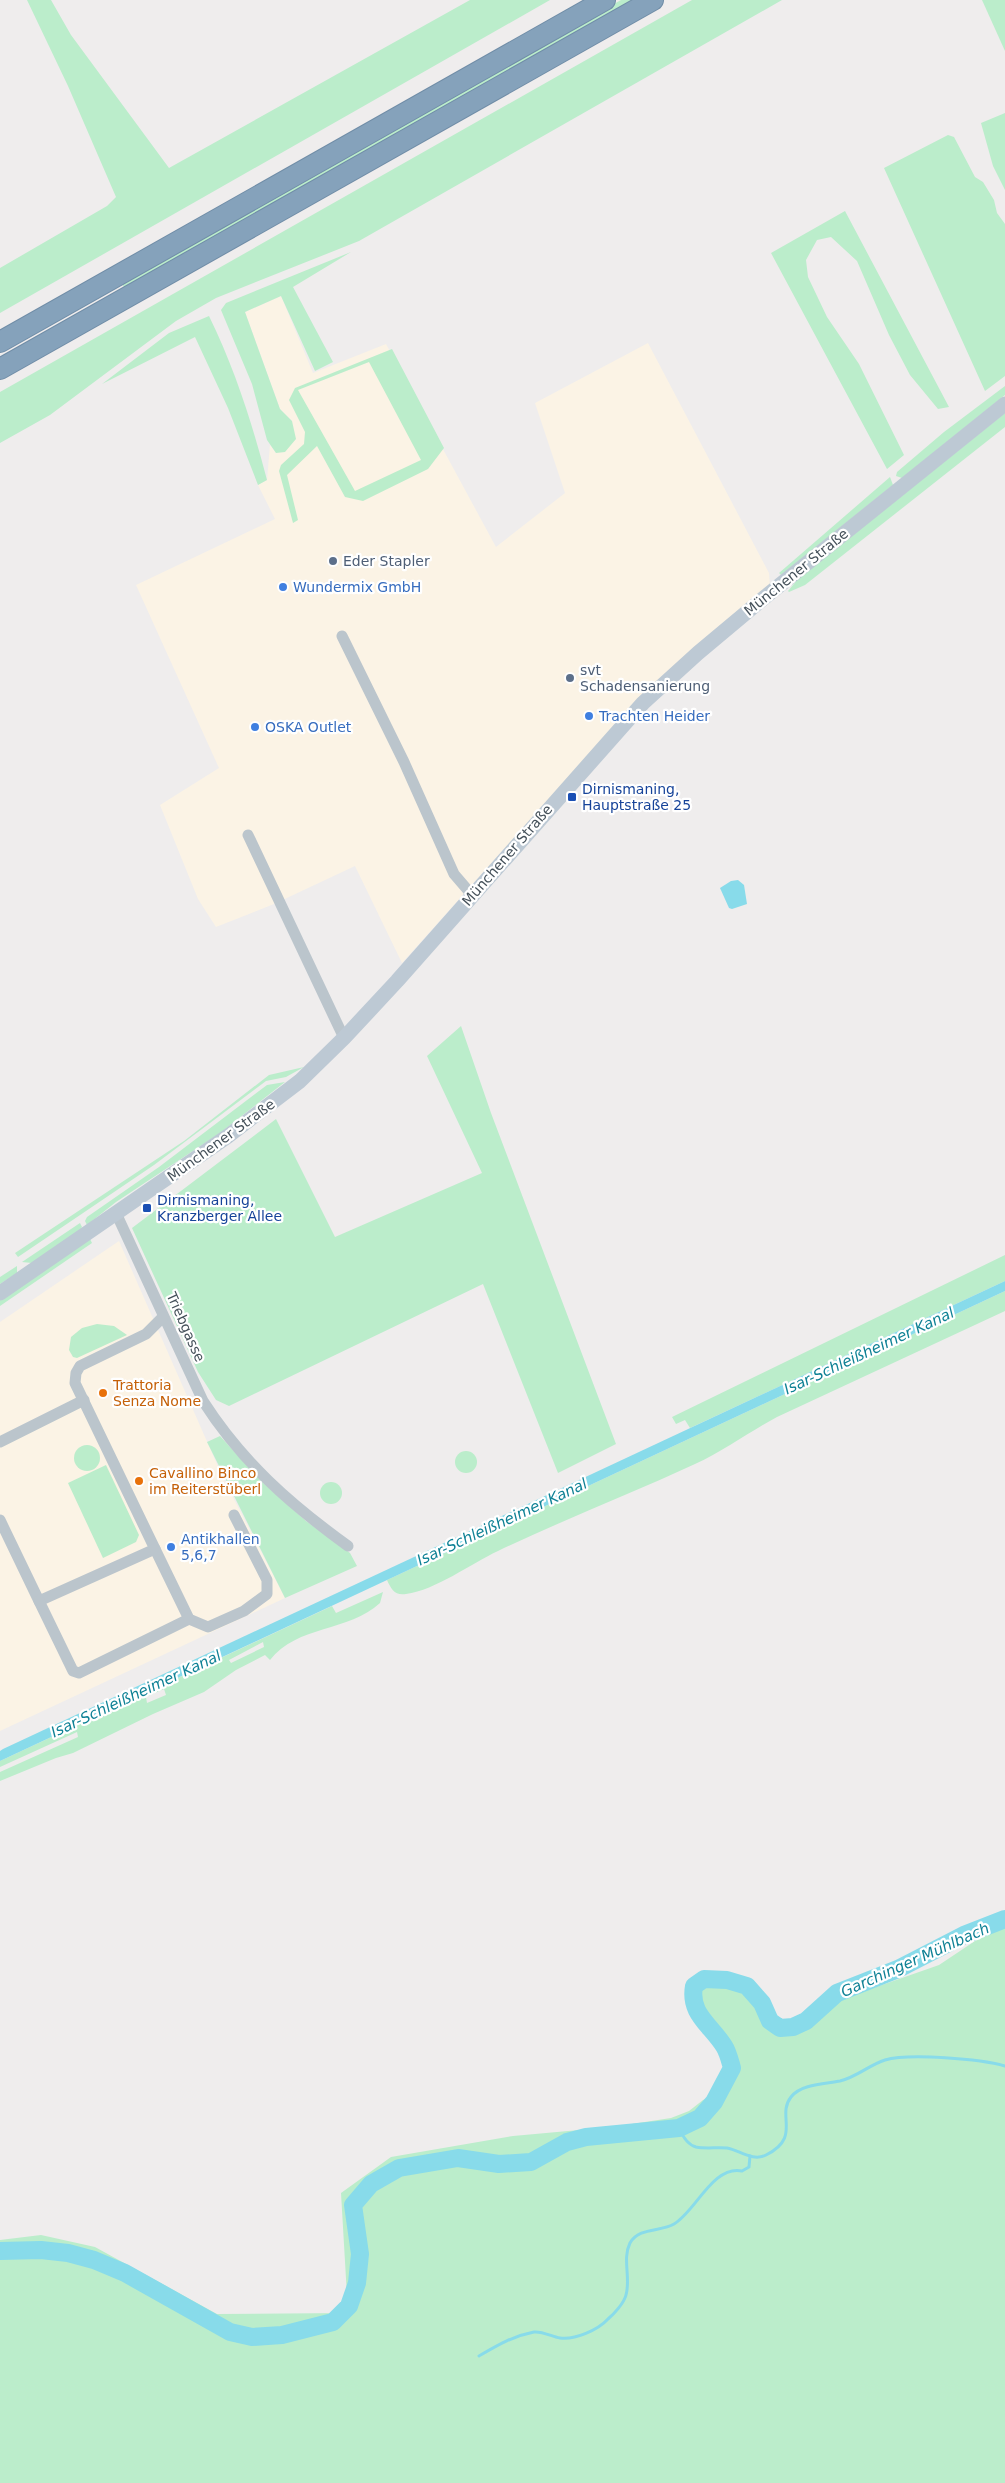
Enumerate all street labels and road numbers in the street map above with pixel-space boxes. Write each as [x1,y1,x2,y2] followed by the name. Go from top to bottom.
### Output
[741,525,851,619] street label: Münchener Straße
[459,801,555,909] street label: Münchener Straße
[164,1096,278,1184] street label: Münchener Straße
[163,1289,208,1364] street label: Triebgasse

